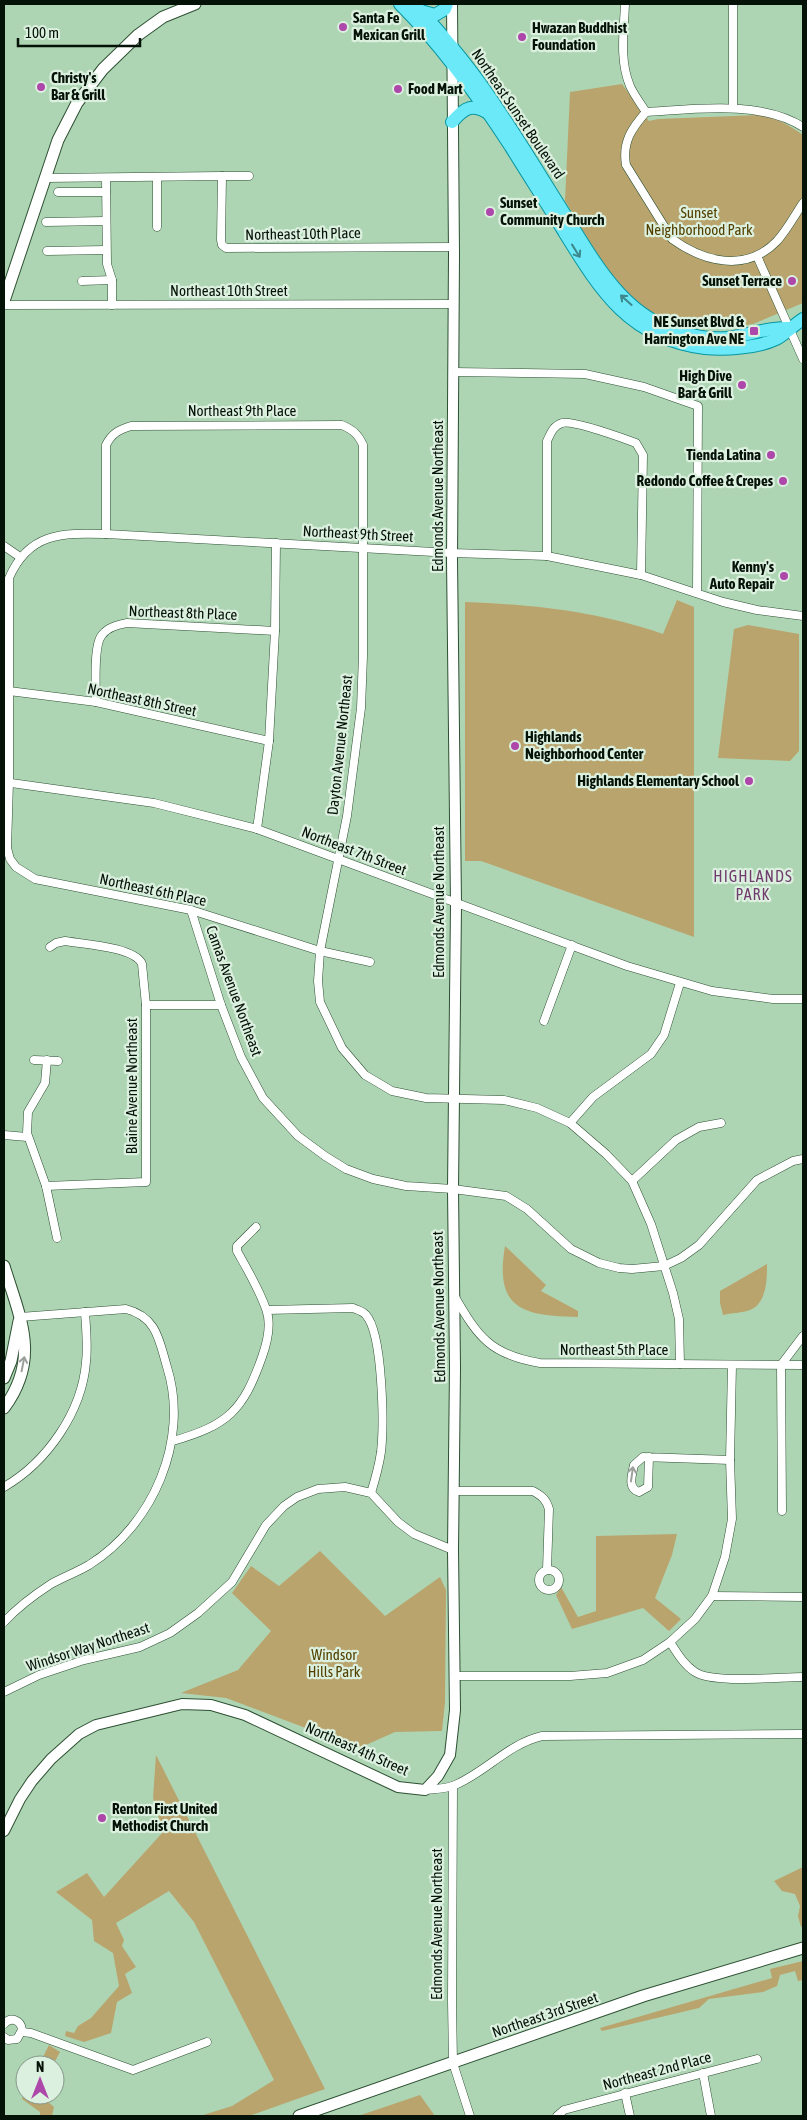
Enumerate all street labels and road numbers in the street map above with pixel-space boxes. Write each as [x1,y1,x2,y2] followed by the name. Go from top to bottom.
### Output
[469,46,568,182] street label: Northeast Sunset Boulevard
[245,224,361,243] street label: Northeast 10th Place
[170,282,288,299] street label: Northeast 10th Street
[188,402,296,419] street label: Northeast 9th Place
[429,420,446,572] street label: Edmonds Avenue Northeast
[302,522,414,545] street label: Northeast 9th Street
[128,602,238,623] street label: Northeast 8th Place
[324,674,355,816] street label: Dayton Avenue Northeast
[86,680,198,719] street label: Northeast 8th Street
[299,823,409,878] street label: Northeast 7th Street
[430,826,447,978] street label: Edmonds Avenue Northeast
[98,870,208,909] street label: Northeast 6th Place
[203,923,266,1058] street label: Camas Avenue Northeast
[123,1018,140,1154] street label: Blaine Avenue Northeast
[429,1231,448,1383] street label: Edmonds Avenue Northeast
[560,1341,668,1358] street label: Northeast 5th Place
[24,1619,152,1674] street label: Windsor Way Northeast
[303,1718,411,1779] street label: Northeast 4th Street
[428,1848,445,2000] street label: Edmonds Avenue Northeast
[490,1988,600,2041] street label: Northeast 3rd Street
[601,2048,713,2093] street label: Northeast 2nd Place

